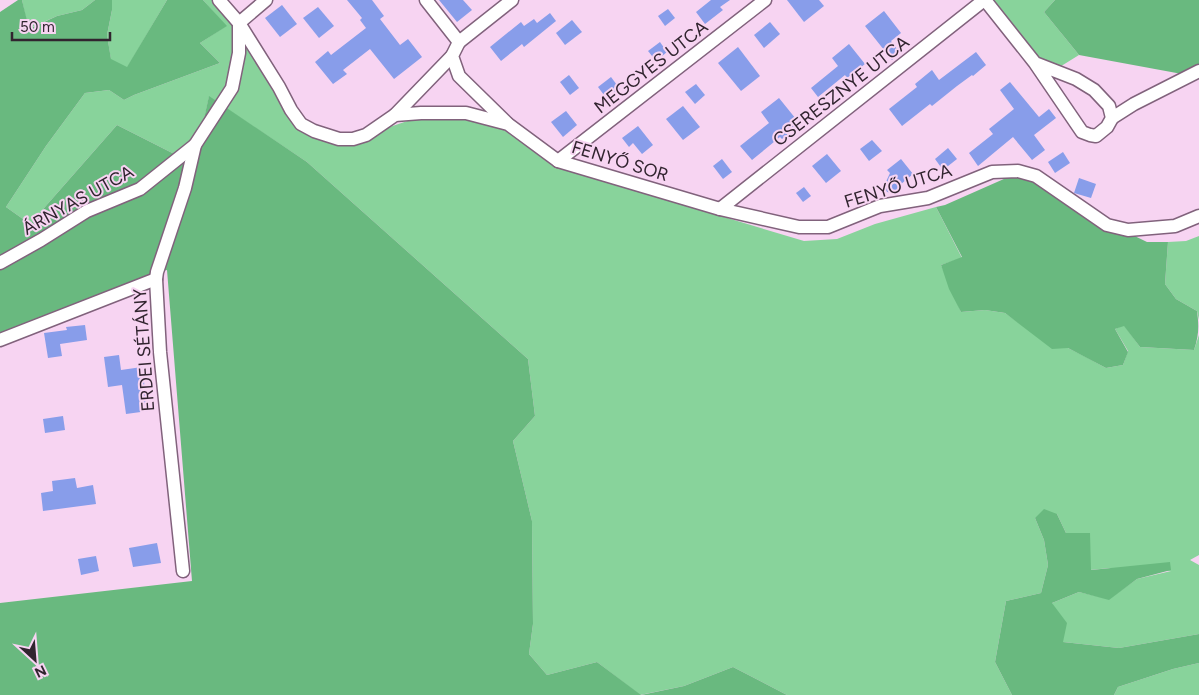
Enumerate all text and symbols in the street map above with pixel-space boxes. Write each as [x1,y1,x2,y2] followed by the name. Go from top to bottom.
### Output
[12,10,110,42] scale bar
[590,16,712,118] street label: MEGGYES UTCA
[20,18,55,36] text: 50 m
[769,31,913,151] street label: CSERESZNYE UTCA
[569,136,671,186] street label: FENYŐ SOR
[842,159,954,213] street label: FENYŐ UTCA
[19,160,137,240] street label: ÁRNYAS UTCA
[129,288,159,412] street label: ERDEI SÉTÁNY
[10,635,60,685] north arrow
[32,661,49,681] text: N

